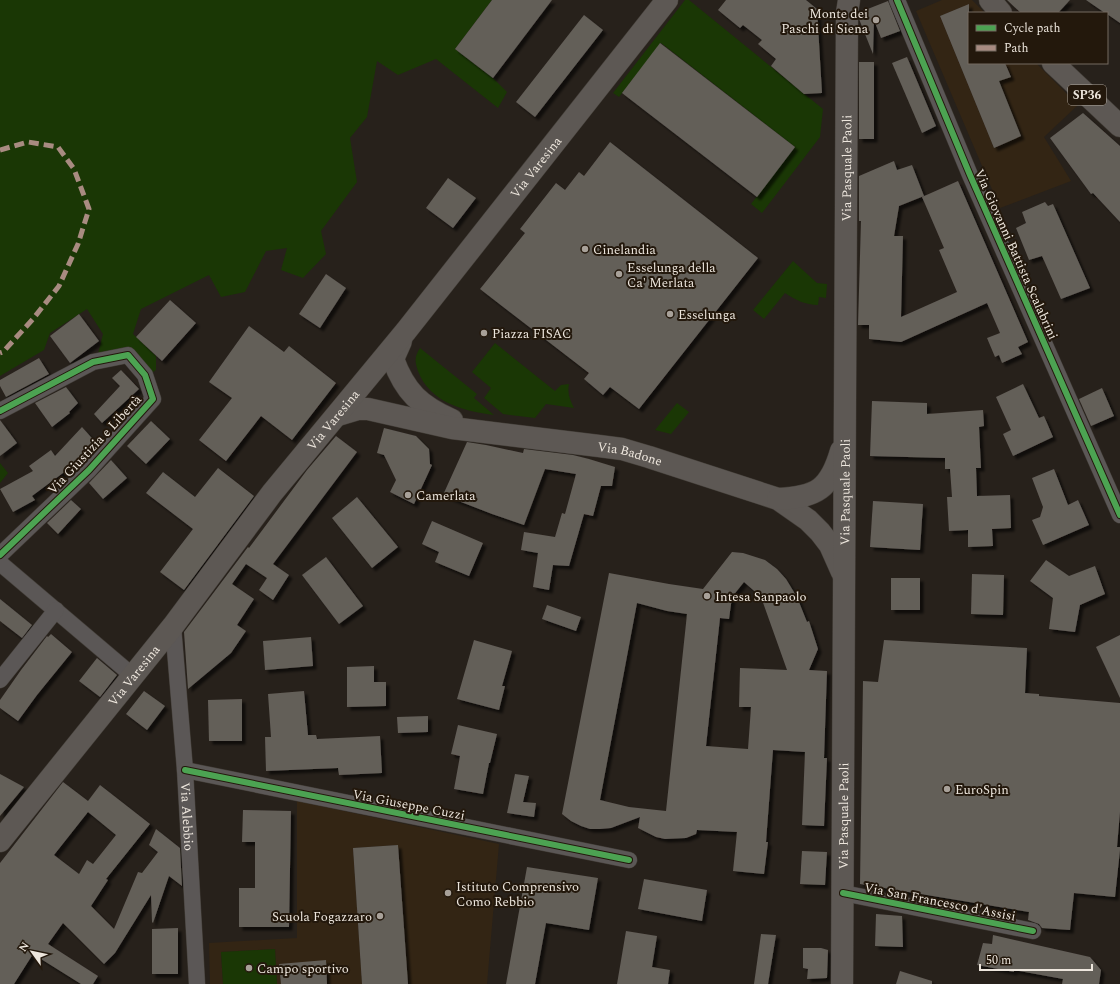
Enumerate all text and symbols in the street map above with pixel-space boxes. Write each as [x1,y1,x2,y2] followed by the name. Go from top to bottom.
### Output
[781,4,869,39] place label: Monte dei Paschi di Siena
[968,12,1108,64] legend
[871,15,881,25] marker: Monte dei Paschi di Siena
[1004,19,1061,38] text: Cycle path
[1004,39,1029,58] text: Path
[1068,85,1106,105] road number: SP36
[837,115,857,222] street label: Via Pasquale Paoli
[506,132,567,203] street label: Via Varesina
[969,166,1063,343] street label: Via Giovanni Battista Scalabrini
[593,240,656,260] place label: Cinelandia
[580,244,590,254] marker: Cinelandia
[627,258,716,293] place label: Esselunga della Ca' Merlata
[614,269,624,279] marker: Esselunga della Ca' Merlata
[678,305,736,325] place label: Esselunga
[665,309,675,319] marker: Esselunga
[492,324,571,344] place label: Piazza FISAC
[479,328,489,338] marker: Piazza FISAC
[302,385,365,455] street label: Via Varesina
[43,390,147,499] street label: Via Giustizia e Libertà
[596,437,665,472] street label: Via Badone
[835,439,856,545] street label: Via Pasquale Paoli
[416,486,476,506] place label: Camerlata
[403,490,413,500] marker: Camerlata
[715,587,807,607] place label: Intesa Sanpaolo
[702,591,712,601] marker: Intesa Sanpaolo
[103,640,166,711] street label: Via Varesina
[834,762,854,869] street label: Via Pasquale Paoli
[955,780,1009,800] place label: EuroSpin
[175,782,199,851] street label: Via Alebbio
[351,784,467,826] street label: Via Giuseppe Cuzzi
[942,784,952,794] marker: EuroSpin
[456,877,579,912] place label: Istituto Comprensivo Como Rebbio
[862,877,1017,926] street label: Via San Francesco d'Assisi
[443,888,453,898] marker: Istituto Comprensivo Como Rebbio
[272,907,372,927] place label: Scuola Fogazzaro
[375,911,385,921] marker: Scuola Fogazzaro
[12,932,52,972] north arrow
[14,938,34,955] text: N
[980,946,1092,972] scale bar
[986,951,1011,970] text: 50 m
[257,959,349,979] place label: Campo sportivo
[244,963,254,973] marker: Campo sportivo

